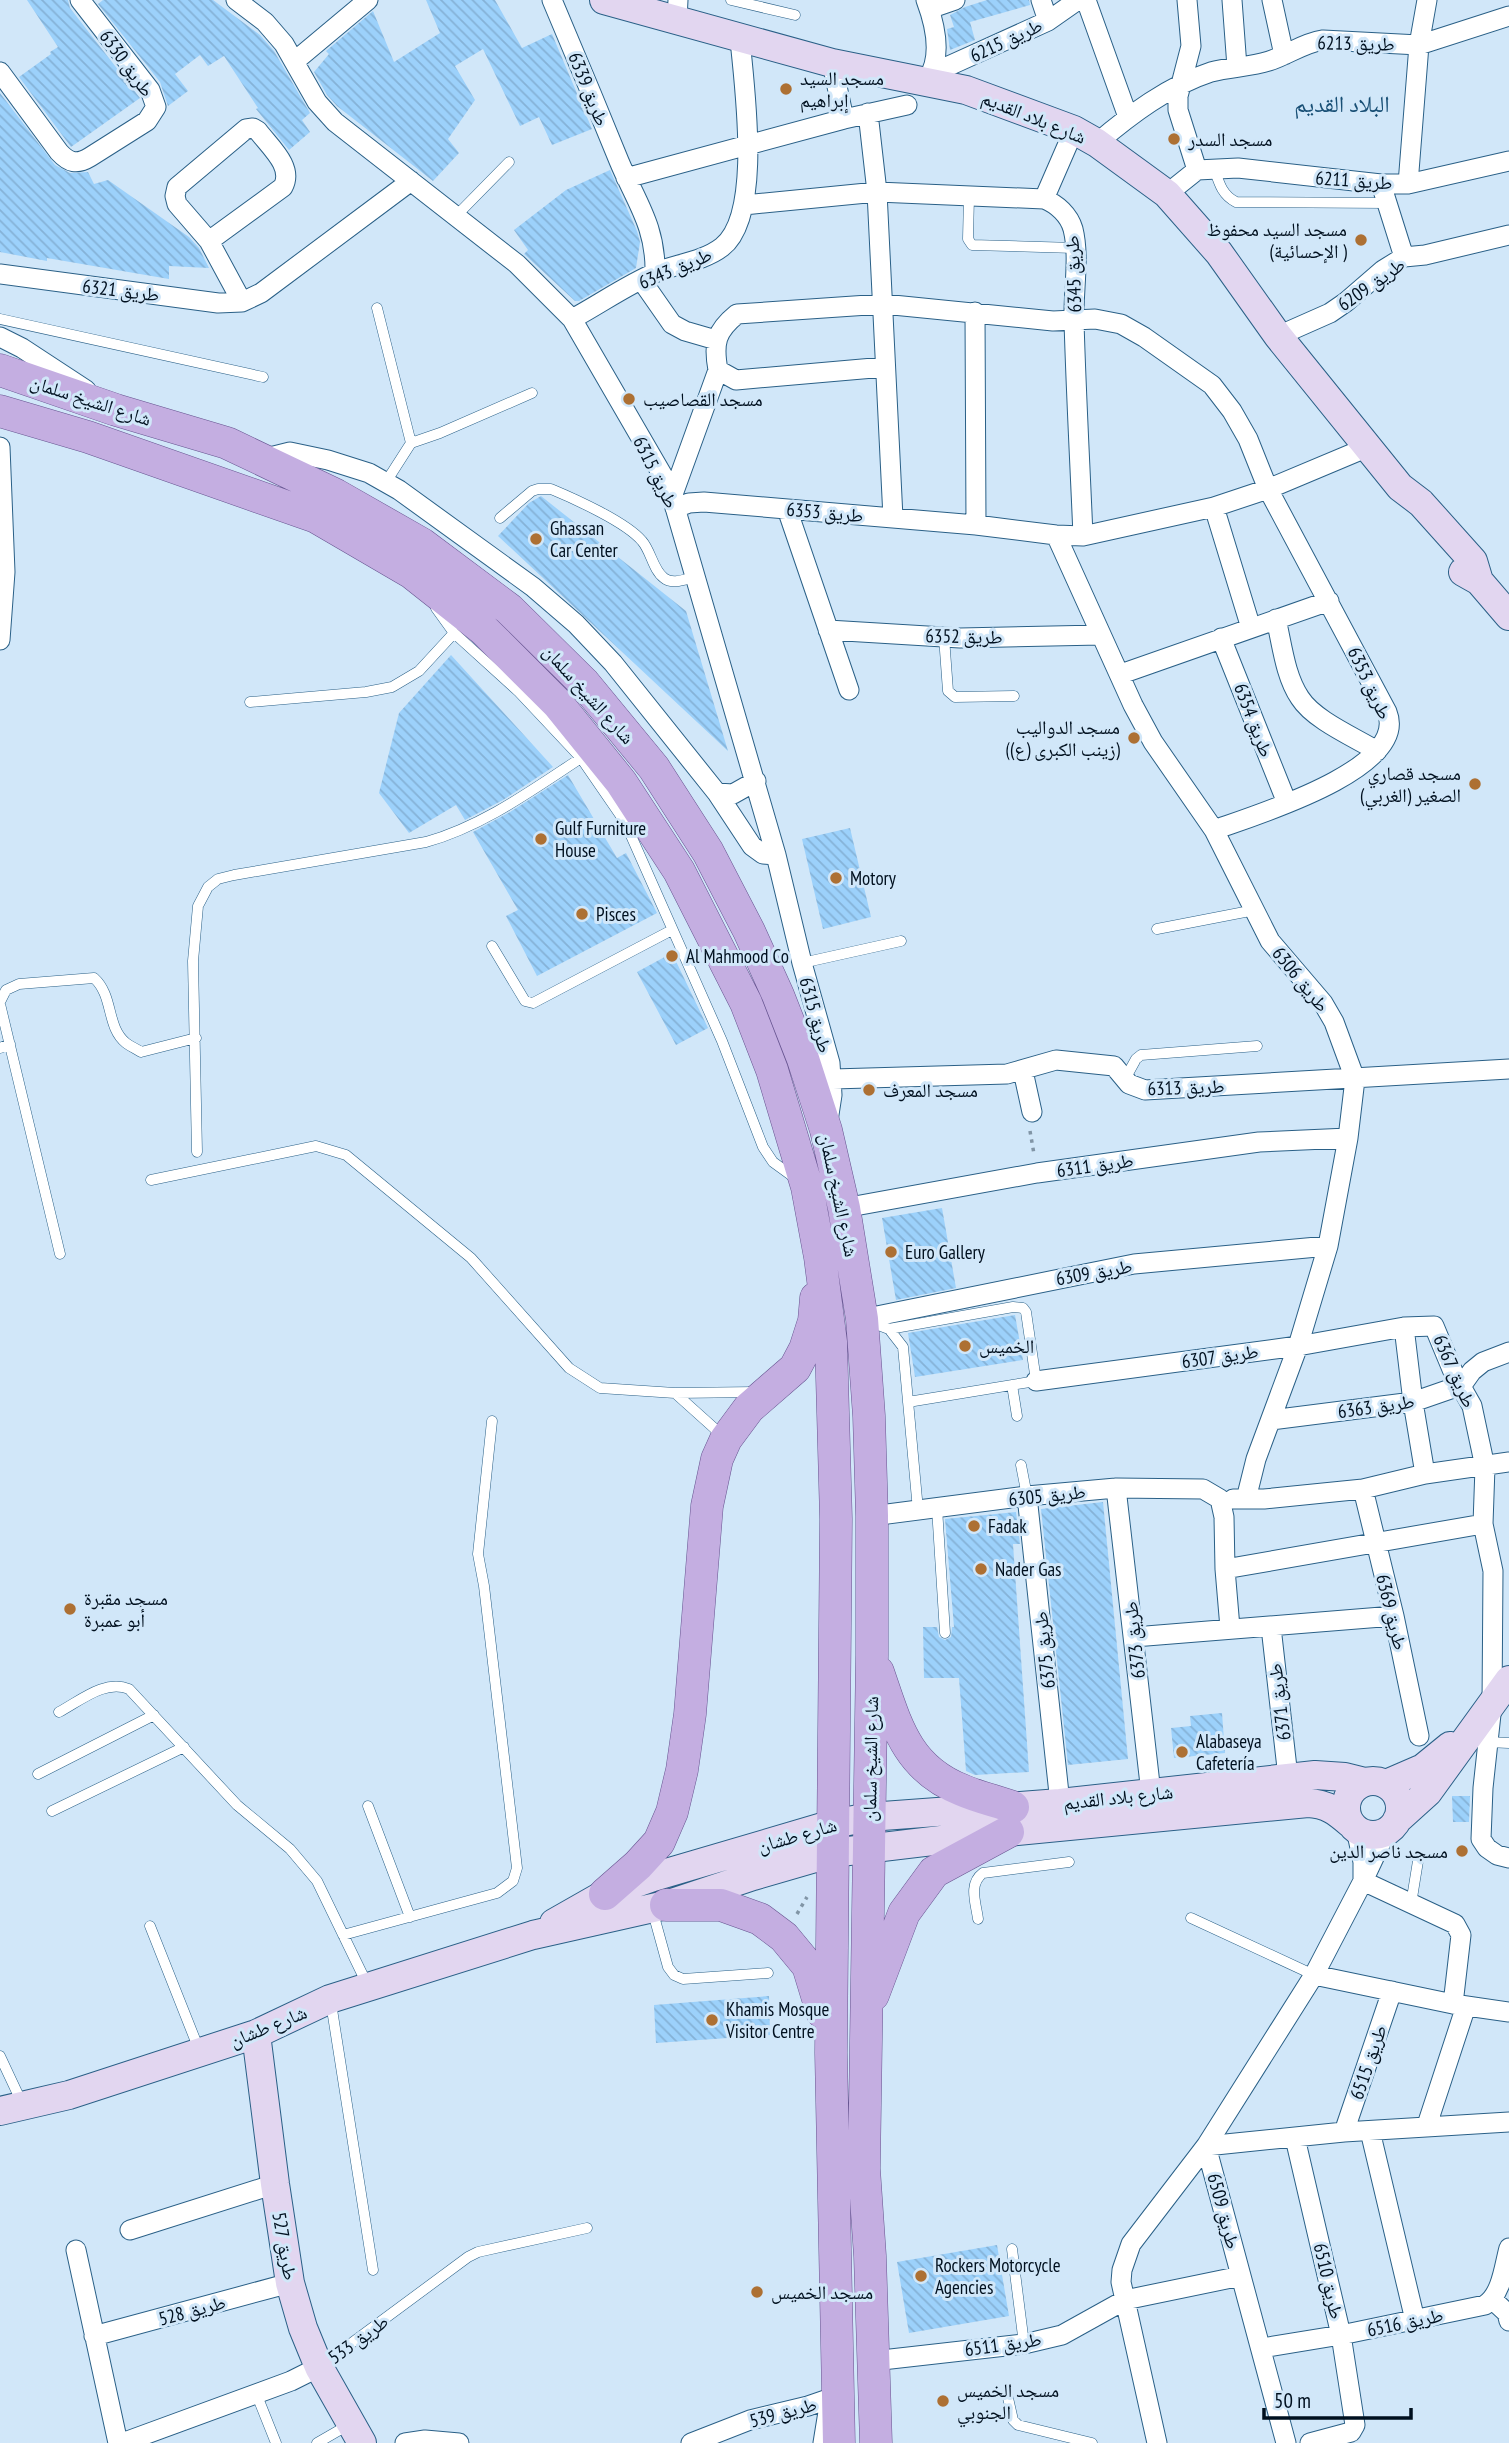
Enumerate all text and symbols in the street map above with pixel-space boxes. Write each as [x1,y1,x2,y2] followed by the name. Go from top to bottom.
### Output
[966,13,1046,67] street label: طريق 6215
[95,25,159,101] street label: طريق 6330
[1317,30,1395,56] street label: طريق 6213
[563,49,615,129] street label: طريق 6339
[800,66,884,114] place label: مسجد السيد إبراهيم
[778,81,794,97] marker: مسجد السيد إبراهيم
[978,85,1090,150] street label: شارع بلاد القديم
[1294,89,1390,120] district label: البلاد القديم
[1187,127,1272,151] place label: مسجد السدر
[1166,131,1182,147] marker: مسجد السدر
[1315,165,1393,195] street label: طريق 6211
[1207,217,1348,264] place label: مسجد السيد محفوظ (الإحسائية )
[1353,232,1369,248] marker: مسجد السيد محفوظ (الإحسائية )
[1060,235,1086,313] street label: طريق 6345
[635,242,715,294] street label: طريق 6343
[1333,252,1409,316] street label: طريق 6209
[81,273,161,307] street label: طريق 6321
[27,369,155,432] street label: شارع الشيخ سلمان
[643,387,763,411] place label: مسجد القصاصيب
[621,391,637,407] marker: مسجد القصاصيب
[628,432,684,512] street label: طريق 6315
[786,497,864,527] street label: طريق 6353
[550,516,619,562] place label: Ghassan Car Center
[528,531,544,547] marker: Ghassan Car Center
[925,623,1003,649] street label: طريق 6352
[537,639,640,749] street label: شارع الشيخ سلمان
[1343,643,1397,723] street label: طريق 6353
[1229,680,1279,760] street label: طريق 6354
[1006,715,1121,761] place label: مسجد الدواليب (زينب الكبرى (ع))
[1126,730,1142,746] marker: مسجد الدواليب (زينب الكبرى (ع))
[1360,761,1461,811] place label: مسجد قصاري الصغير (الغربي)
[1467,776,1483,792] marker: مسجد قصاري الصغير (الغربي)
[555,816,646,862] place label: Gulf Furniture House
[533,831,549,847] marker: Gulf Furniture House
[850,866,897,890] place label: Motory
[828,870,844,886] marker: Motory
[596,902,636,926] place label: Pisces
[574,906,590,922] marker: Pisces
[1267,941,1335,1017] street label: طريق 6306
[686,944,789,968] place label: Al Mahmood Co
[664,948,680,964] marker: Al Mahmood Co
[794,975,838,1055] street label: طريق 6315
[1147,1074,1225,1100] street label: طريق 6313
[883,1078,978,1102] place label: مسجد المعرف
[861,1082,877,1098] marker: مسجد المعرف
[813,1131,864,1259] street label: شارع الشيخ سلمان
[1055,1148,1135,1182] street label: طريق 6311
[905,1240,986,1264] place label: Euro Gallery
[883,1244,899,1260] marker: Euro Gallery
[1054,1253,1134,1291] street label: طريق 6309
[1428,1331,1482,1411] street label: طريق 6367
[979,1334,1034,1358] place label: الخميس
[957,1338,973,1354] marker: الخميس
[1180,1339,1260,1373] street label: طريق 6307
[1336,1389,1416,1423] street label: طريق 6363
[1007,1479,1087,1511] street label: طريق 6305
[988,1514,1027,1538] place label: Fadak
[966,1518,982,1534] marker: Fadak
[995,1557,1062,1581] place label: Nader Gas
[973,1561,989,1577] marker: Nader Gas
[1371,1572,1413,1652] street label: طريق 6369
[84,1586,168,1632] place label: مسجد مقبرة أبو عمبرة
[1118,1600,1150,1680] street label: طريق 6373
[62,1601,78,1617] marker: مسجد مقبرة أبو عمبرة
[1028,1610,1060,1690] street label: طريق 6375
[1262,1662,1296,1742] street label: طريق 6371
[857,1696,884,1822] street label: شارع الشيخ سلمان
[1196,1729,1262,1775] place label: Alabaseya Cafetería
[1174,1744,1190,1760] marker: Alabaseya Cafetería
[1062,1779,1174,1816] street label: شارع بلاد القديم
[755,1812,839,1858] street label: شارع طشان
[1329,1839,1448,1863] place label: مسجد ناصر الدين
[1454,1843,1470,1859] marker: مسجد ناصر الدين
[725,1997,829,2043] place label: Khamis Mosque Visitor Centre
[226,2000,310,2052] street label: شارع طشان
[704,2012,720,2028] marker: Khamis Mosque Visitor Centre
[1344,2022,1392,2102] street label: طريق 6515
[1202,2171,1246,2251] street label: طريق 6509
[267,2210,303,2282] street label: طريق 527
[1309,2241,1349,2321] street label: طريق 6510
[935,2253,1061,2299] place label: Rockers Motorcycle Agencies
[913,2268,929,2284] marker: Rockers Motorcycle Agencies
[771,2280,873,2304] place label: مسجد الخميس
[749,2284,765,2300] marker: مسجد الخميس
[156,2290,228,2330] street label: طريق 528
[1365,2302,1445,2342] street label: طريق 6516
[323,2309,393,2369] street label: طريق 533
[963,2327,1043,2361] street label: طريق 6511
[1264,2376,1411,2420] scale bar
[957,2378,1059,2428] place label: مسجد الخميس الجنوبي
[1274,2387,1311,2414] text: 50 m
[747,2392,819,2432] street label: طريق 539
[935,2393,951,2409] marker: مسجد الخميس الجنوبي

